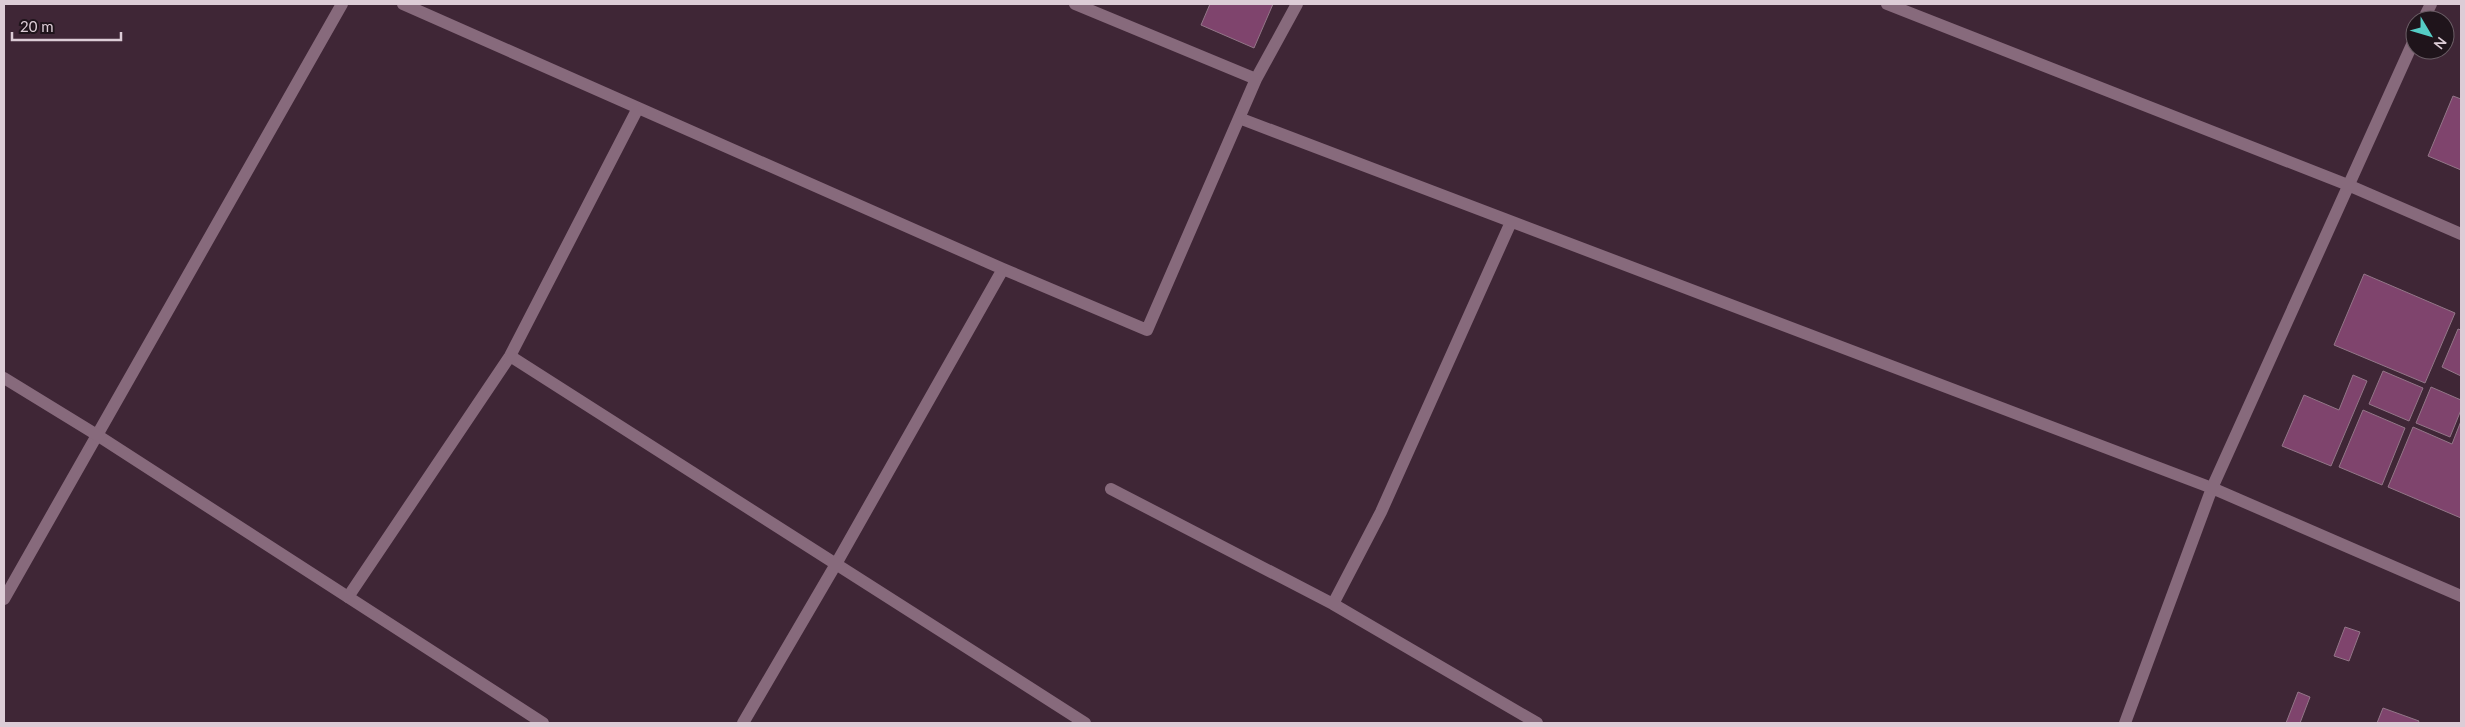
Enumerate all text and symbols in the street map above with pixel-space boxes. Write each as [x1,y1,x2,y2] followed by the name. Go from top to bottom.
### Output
[12,10,121,42] scale bar
[2405,10,2455,60] north arrow
[20,17,54,35] text: 20 m
[2431,34,2451,53] text: N

